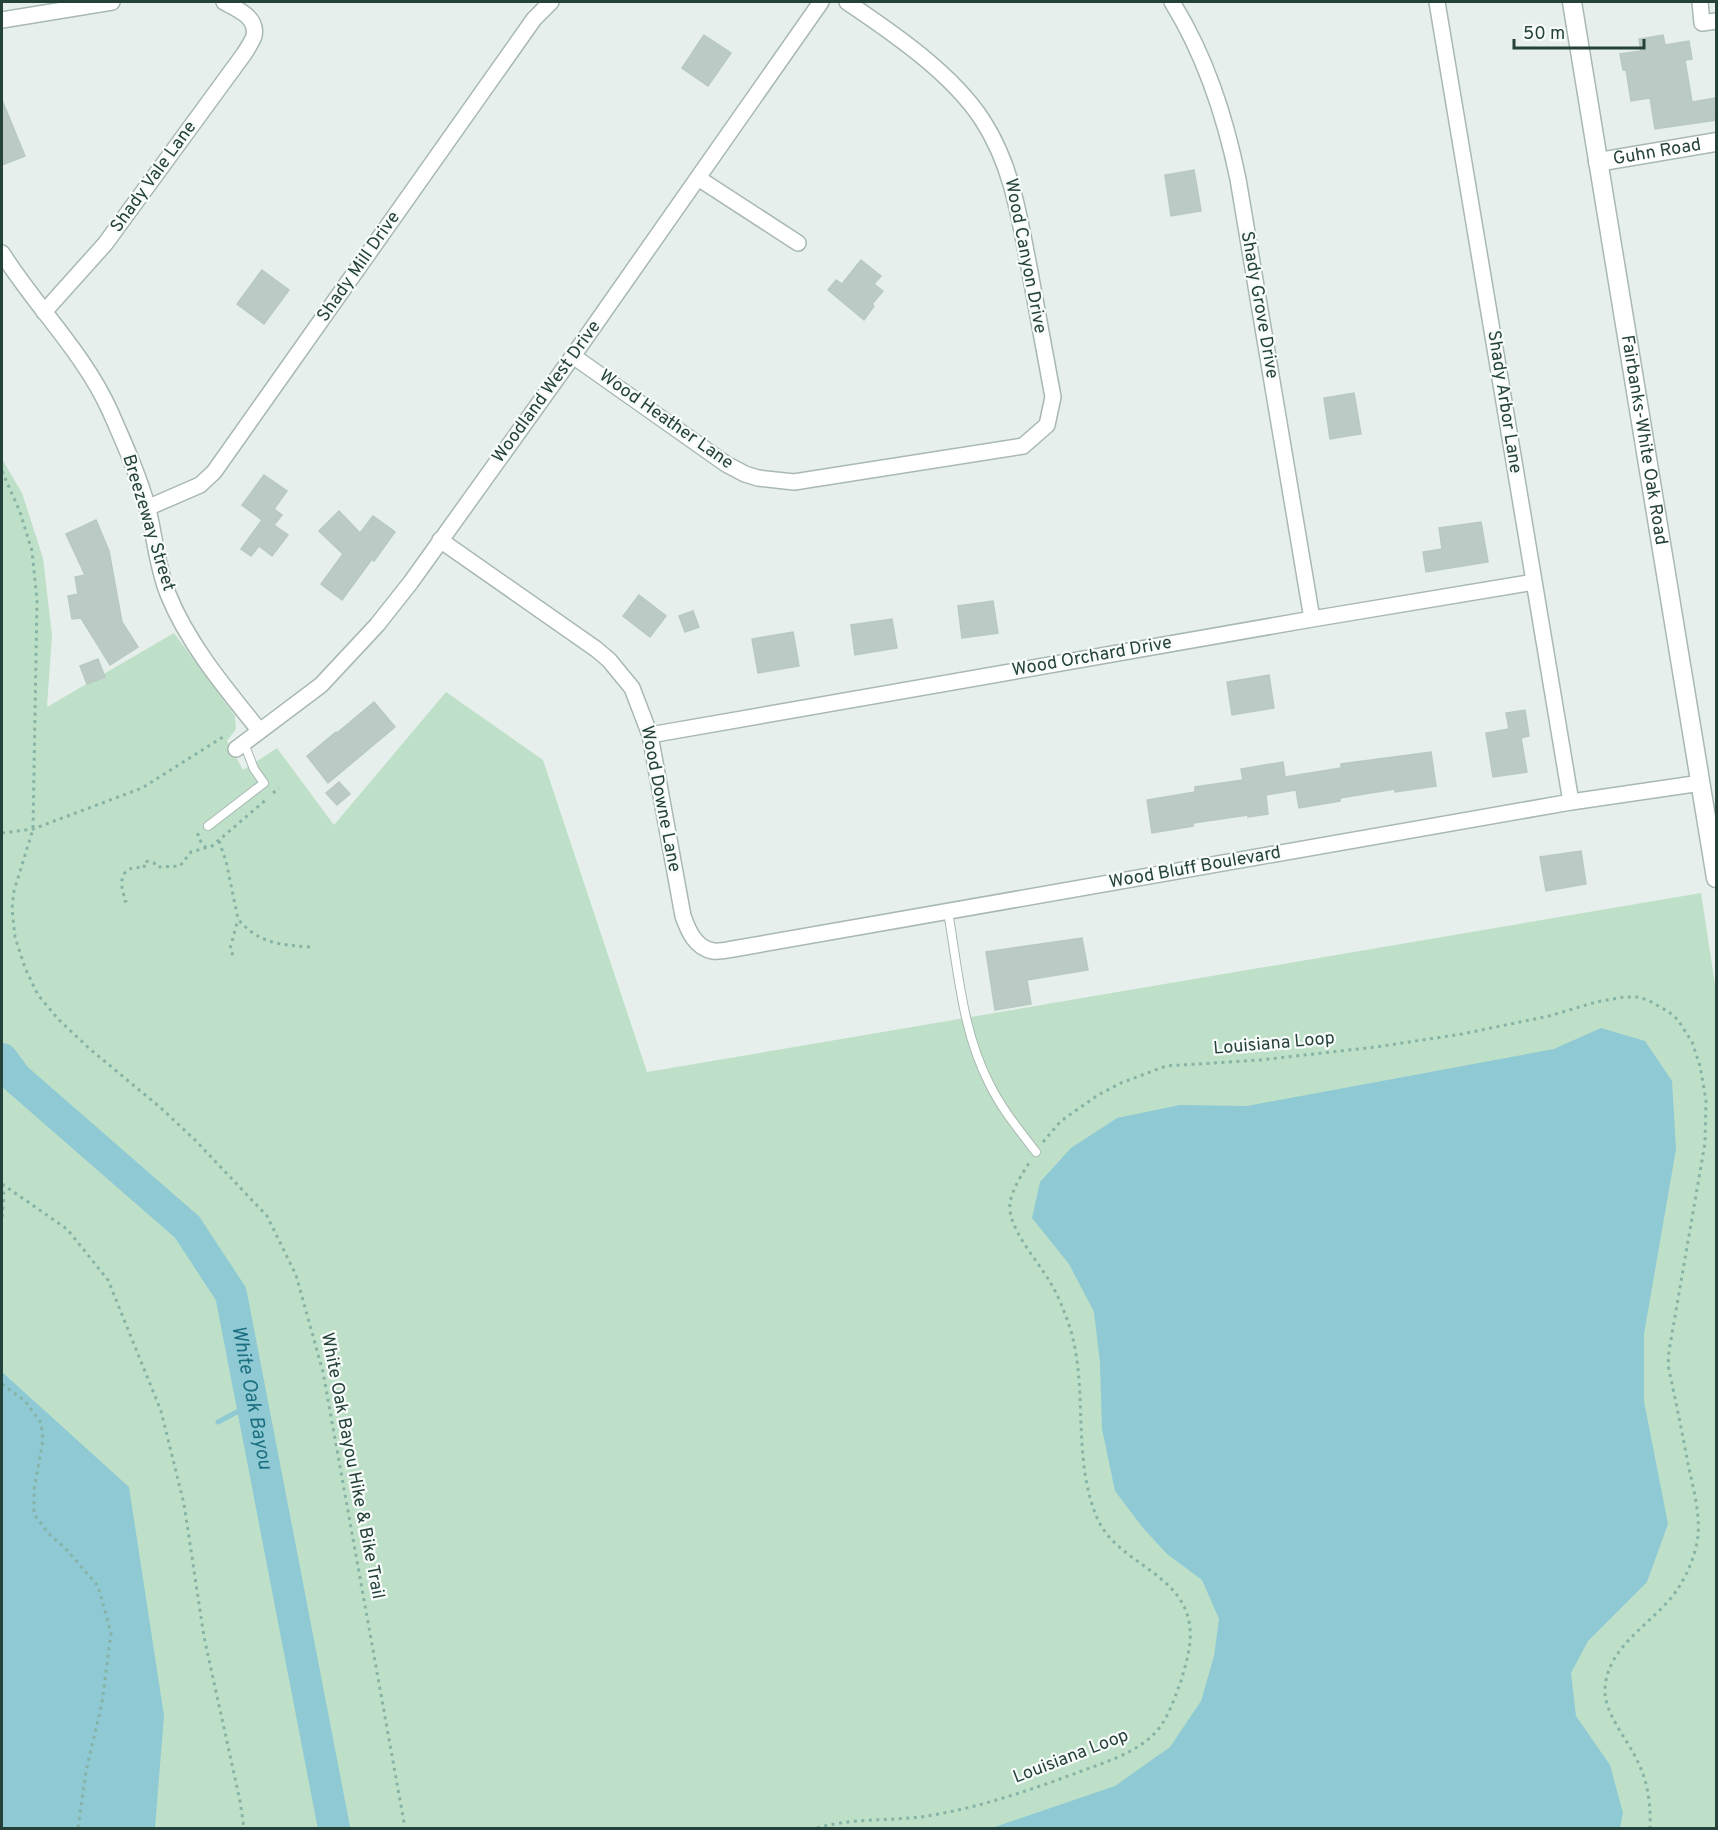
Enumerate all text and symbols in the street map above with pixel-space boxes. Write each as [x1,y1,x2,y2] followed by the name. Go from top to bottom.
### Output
[1514,12,1644,50] scale bar
[1523,23,1565,46] text: 50 m
[106,117,202,237] street label: Shady Vale Lane
[1611,133,1703,171] street label: Guhn Road
[999,176,1051,336] street label: Wood Canyon Drive
[312,207,406,327] street label: Shady Mill Drive
[1235,230,1283,380] street label: Shady Grove Drive
[488,316,606,468] street label: Woodland West Drive
[1481,329,1527,475] street label: Shady Arbor Lane
[1615,333,1673,547] street label: Fairbanks-White Oak Road
[594,365,738,475] street label: Wood Heather Lane
[116,452,180,594] street label: Breezeway Street
[1010,632,1174,682] street label: Wood Orchard Drive
[635,724,685,874] street label: Wood Downe Lane
[1107,842,1283,894] street label: Wood Bluff Boulevard
[1212,1027,1336,1061] street label: Louisiana Loop
[224,1323,278,1473] water label: White Oak Bayou
[315,1331,389,1601] street label: White Oak Bayou Hike & Bike Trail
[1010,1724,1132,1790] street label: Louisiana Loop

